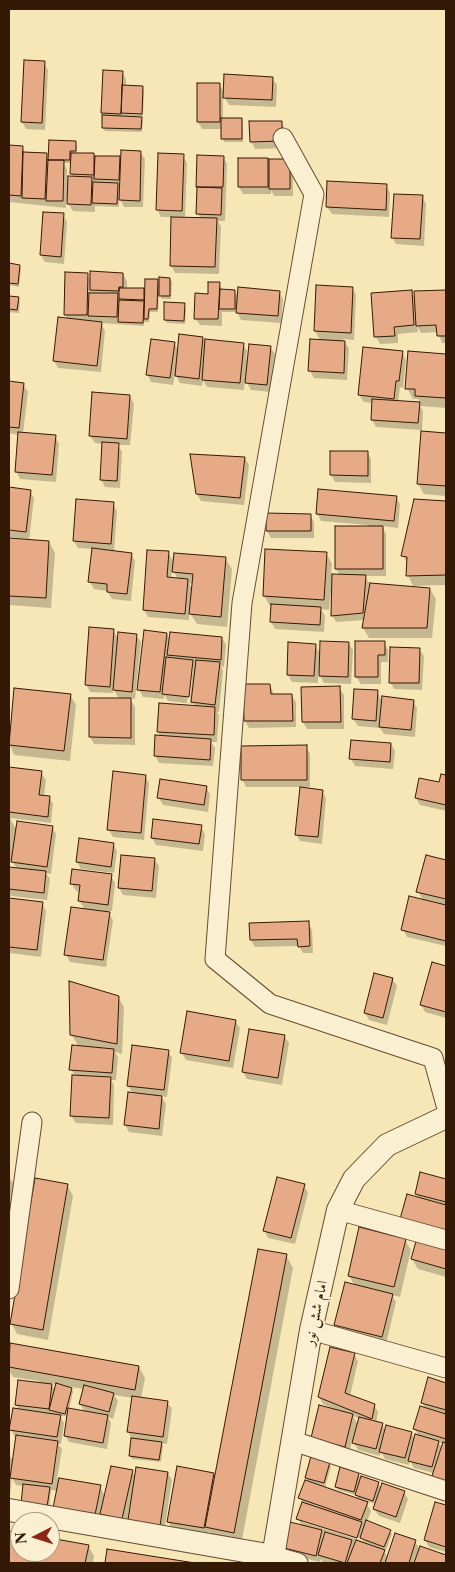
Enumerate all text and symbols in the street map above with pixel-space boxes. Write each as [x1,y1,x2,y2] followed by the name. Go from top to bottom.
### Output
[300,1279,332,1347] street label: امام شش نور
[10,1512,60,1562] north arrow
[12,1531,31,1545] text: N

